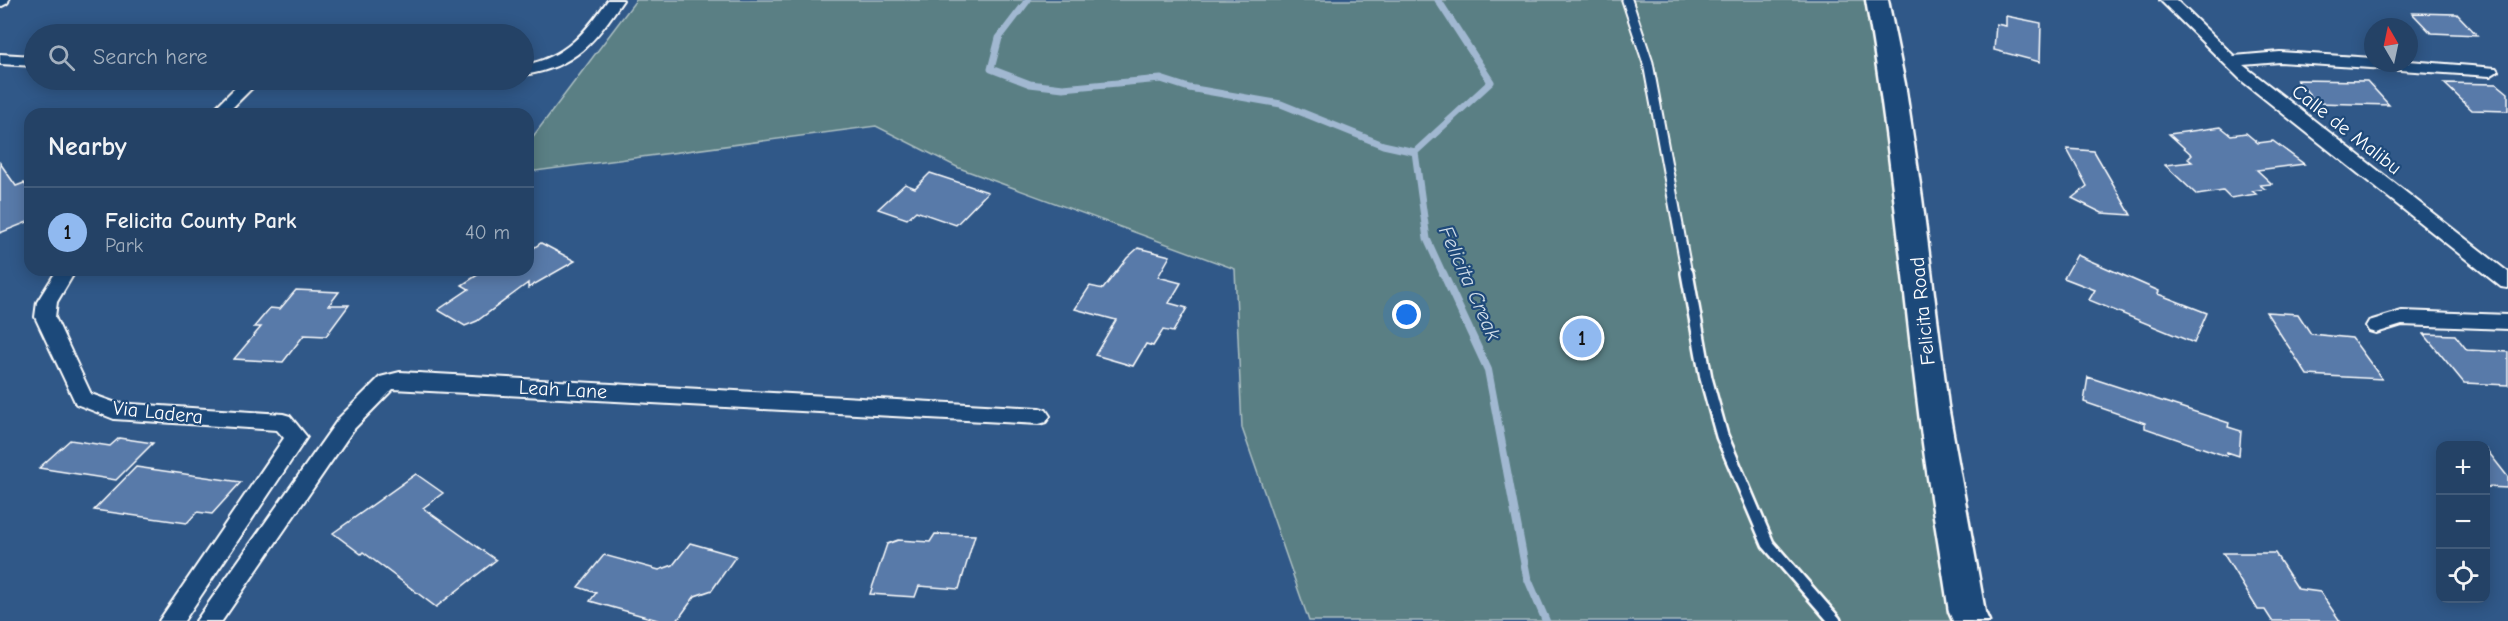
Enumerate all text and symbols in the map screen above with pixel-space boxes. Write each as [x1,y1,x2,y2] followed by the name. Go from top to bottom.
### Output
[2364,18,2418,72] north arrow
[24,24,534,90] search box
[45,41,78,74] icon: search
[93,44,208,70] text: Search here
[2287,80,2406,179] street label: Calle de Malibu
[48,132,127,162] text: Nearby
[105,208,297,234] text: Felicita County Park
[64,221,71,244] text: 1
[465,221,510,244] text: 40 m
[1434,222,1506,345] water label: Felicita Creak
[105,234,143,257] text: Park
[1905,256,1940,366] street label: Felicita Road
[1392,300,1421,329] your location
[1562,316,1602,360] pin: 1
[518,376,608,403] street label: Leah Lane
[112,396,204,429] street label: Via Ladera
[2436,441,2490,603] map controls
[2436,441,2490,495] button: +
[2436,495,2490,549] button: −
[2436,549,2490,603] button: locate

